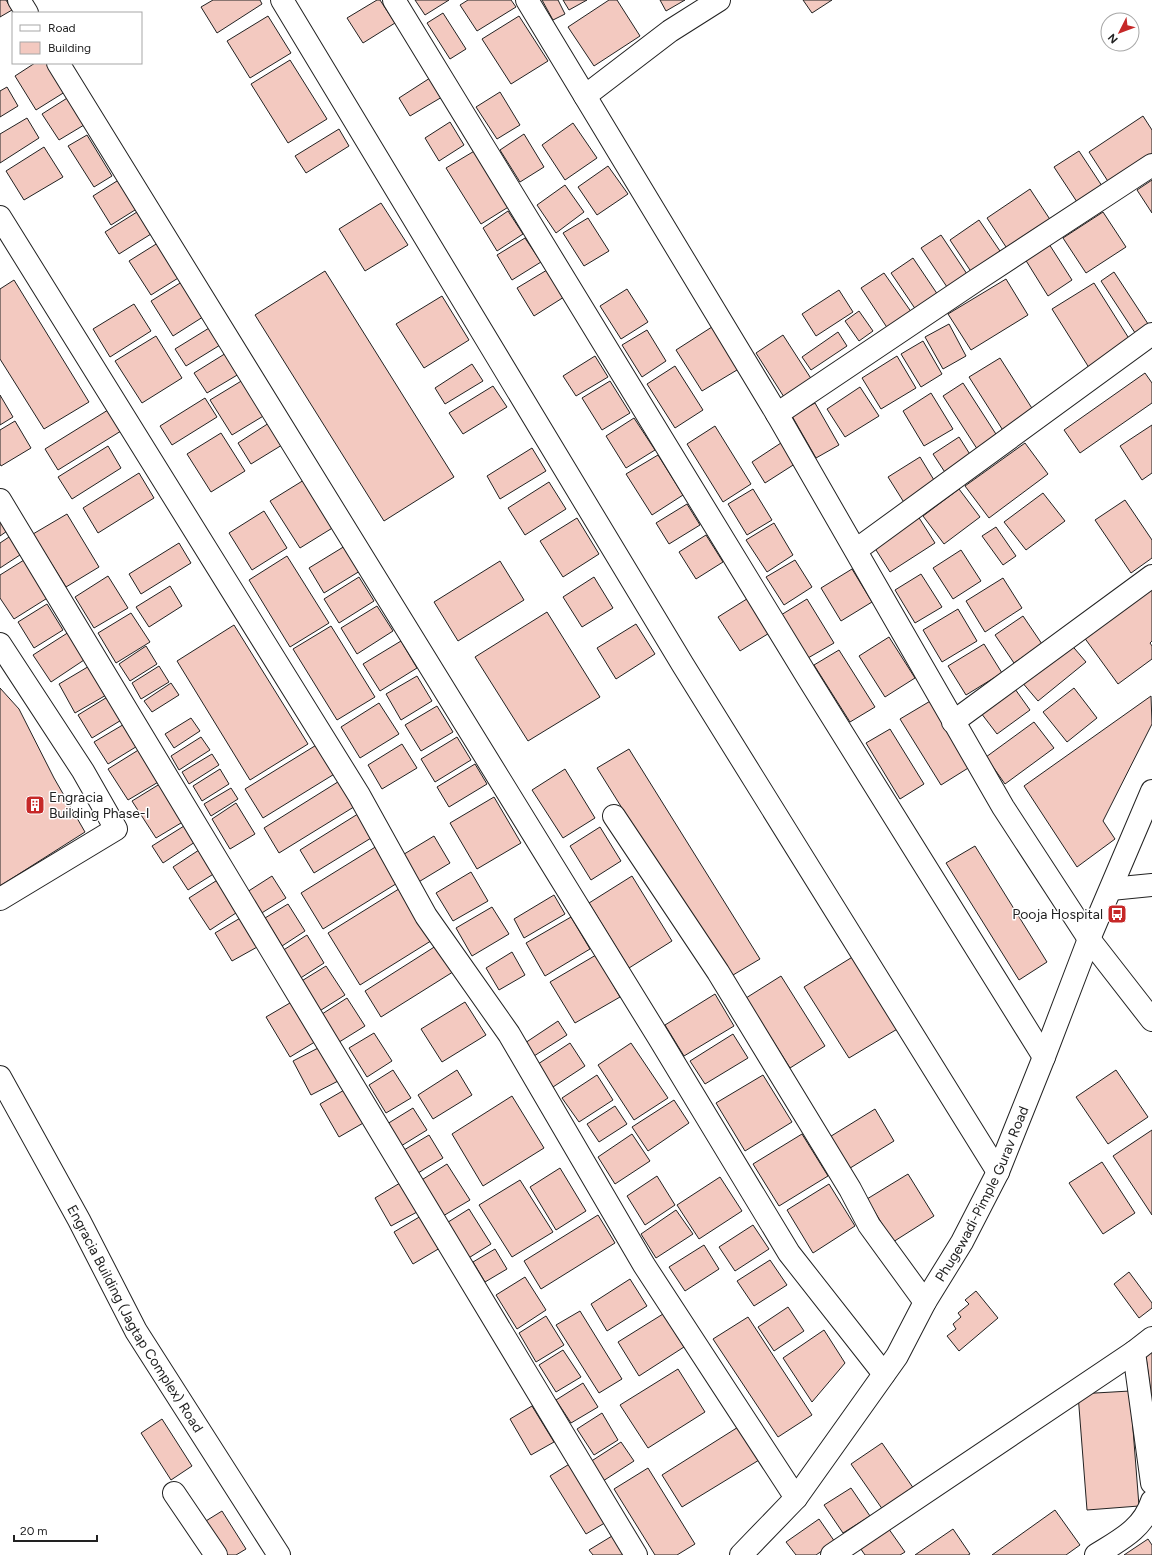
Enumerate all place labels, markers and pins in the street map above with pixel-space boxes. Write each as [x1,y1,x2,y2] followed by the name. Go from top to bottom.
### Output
[49,789,150,822] place label: Engracia Building Phase-I
[24,794,46,816] building icon: Engracia Building Phase-I
[1106,903,1128,925] bus stop icon: Pooja Hospital
[1012,906,1103,923] place label: Pooja Hospital

